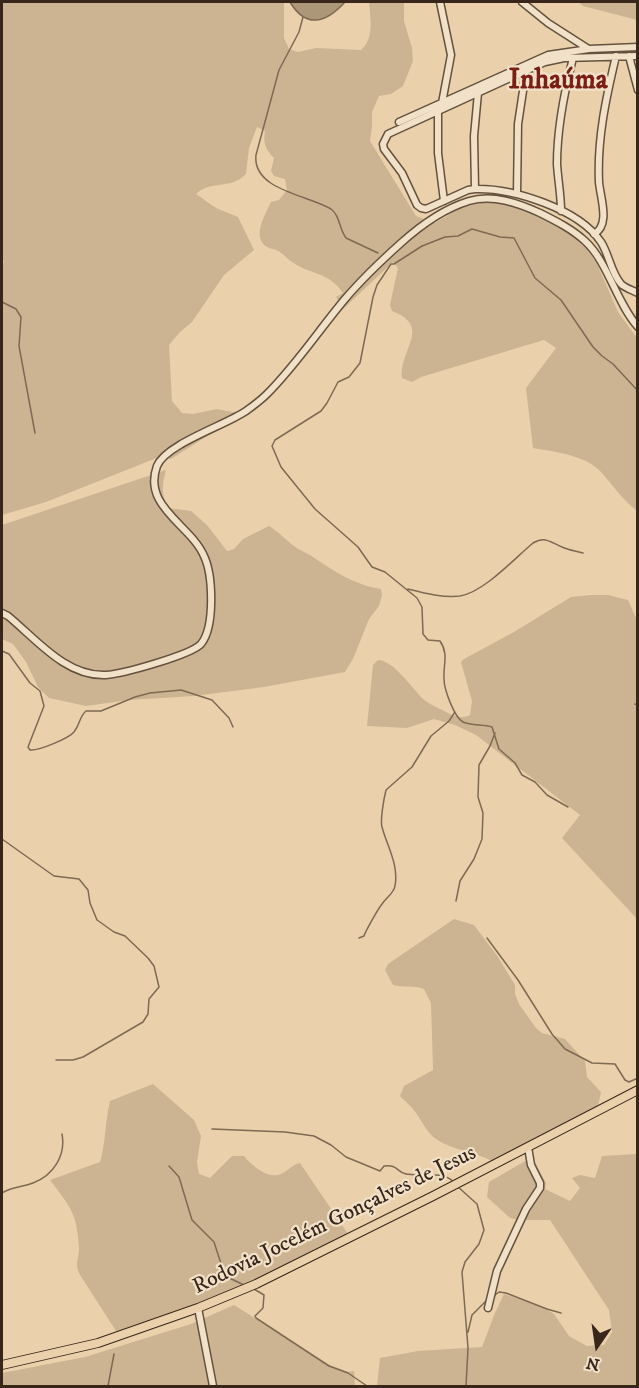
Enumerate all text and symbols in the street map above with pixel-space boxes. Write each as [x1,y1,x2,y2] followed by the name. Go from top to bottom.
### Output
[508,65,608,99] district label: Inhaúma
[189,1141,481,1301] street label: Rodovia Jocelém Gonçalves de Jesus
[567,1316,627,1376] north arrow
[584,1352,602,1375] text: N

